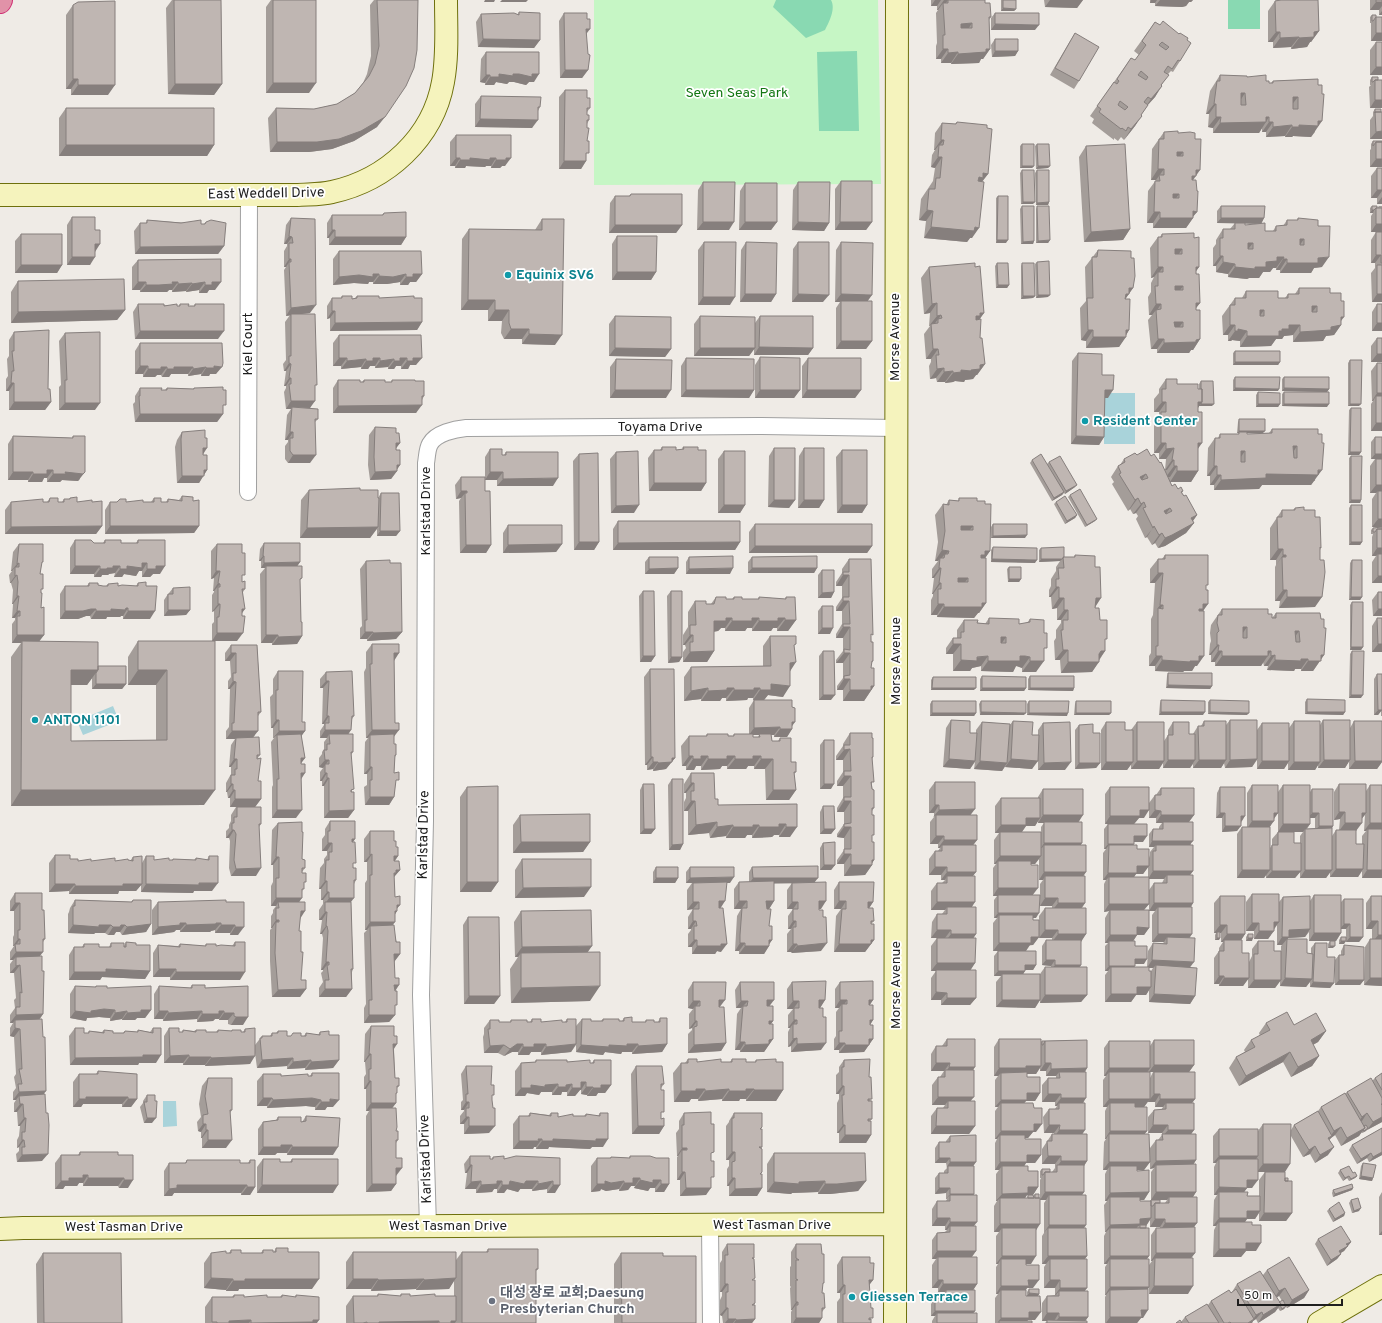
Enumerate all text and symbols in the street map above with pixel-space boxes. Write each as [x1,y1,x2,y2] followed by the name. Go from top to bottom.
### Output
[685,85,789,102] park label: Seven Seas Park
[207,184,325,204] street label: East Weddell Drive
[516,267,594,284] place label: Equinix SV6
[503,270,513,280] marker: Equinix SV6
[887,293,904,381] street label: Morse Avenue
[240,312,257,376] street label: Kiel Court
[1093,413,1198,430] place label: Resident Center
[1080,416,1090,426] marker: Resident Center
[617,419,703,436] street label: Toyama Drive
[418,466,435,556] street label: Karlstad Drive
[888,617,905,705] street label: Morse Avenue
[43,712,121,729] place label: ANTON 1101
[30,715,40,725] marker: ANTON 1101
[415,790,433,880] street label: Karlstad Drive
[888,941,905,1029] street label: Morse Avenue
[416,1114,436,1204] street label: Karlstad Drive
[713,1217,831,1234] street label: West Tasman Drive
[389,1218,507,1235] street label: West Tasman Drive
[65,1219,183,1236] street label: West Tasman Drive
[1238,1281,1342,1307] scale bar
[500,1285,644,1318] place label: 대성 장로 교회;Daesung Presbyterian Church
[1244,1288,1272,1304] text: 50 m
[860,1289,968,1306] place label: Gliessen Terrace
[847,1292,857,1302] marker: Gliessen Terrace
[487,1296,497,1306] marker: 대성 장로 교회;Daesung Presbyterian Church

